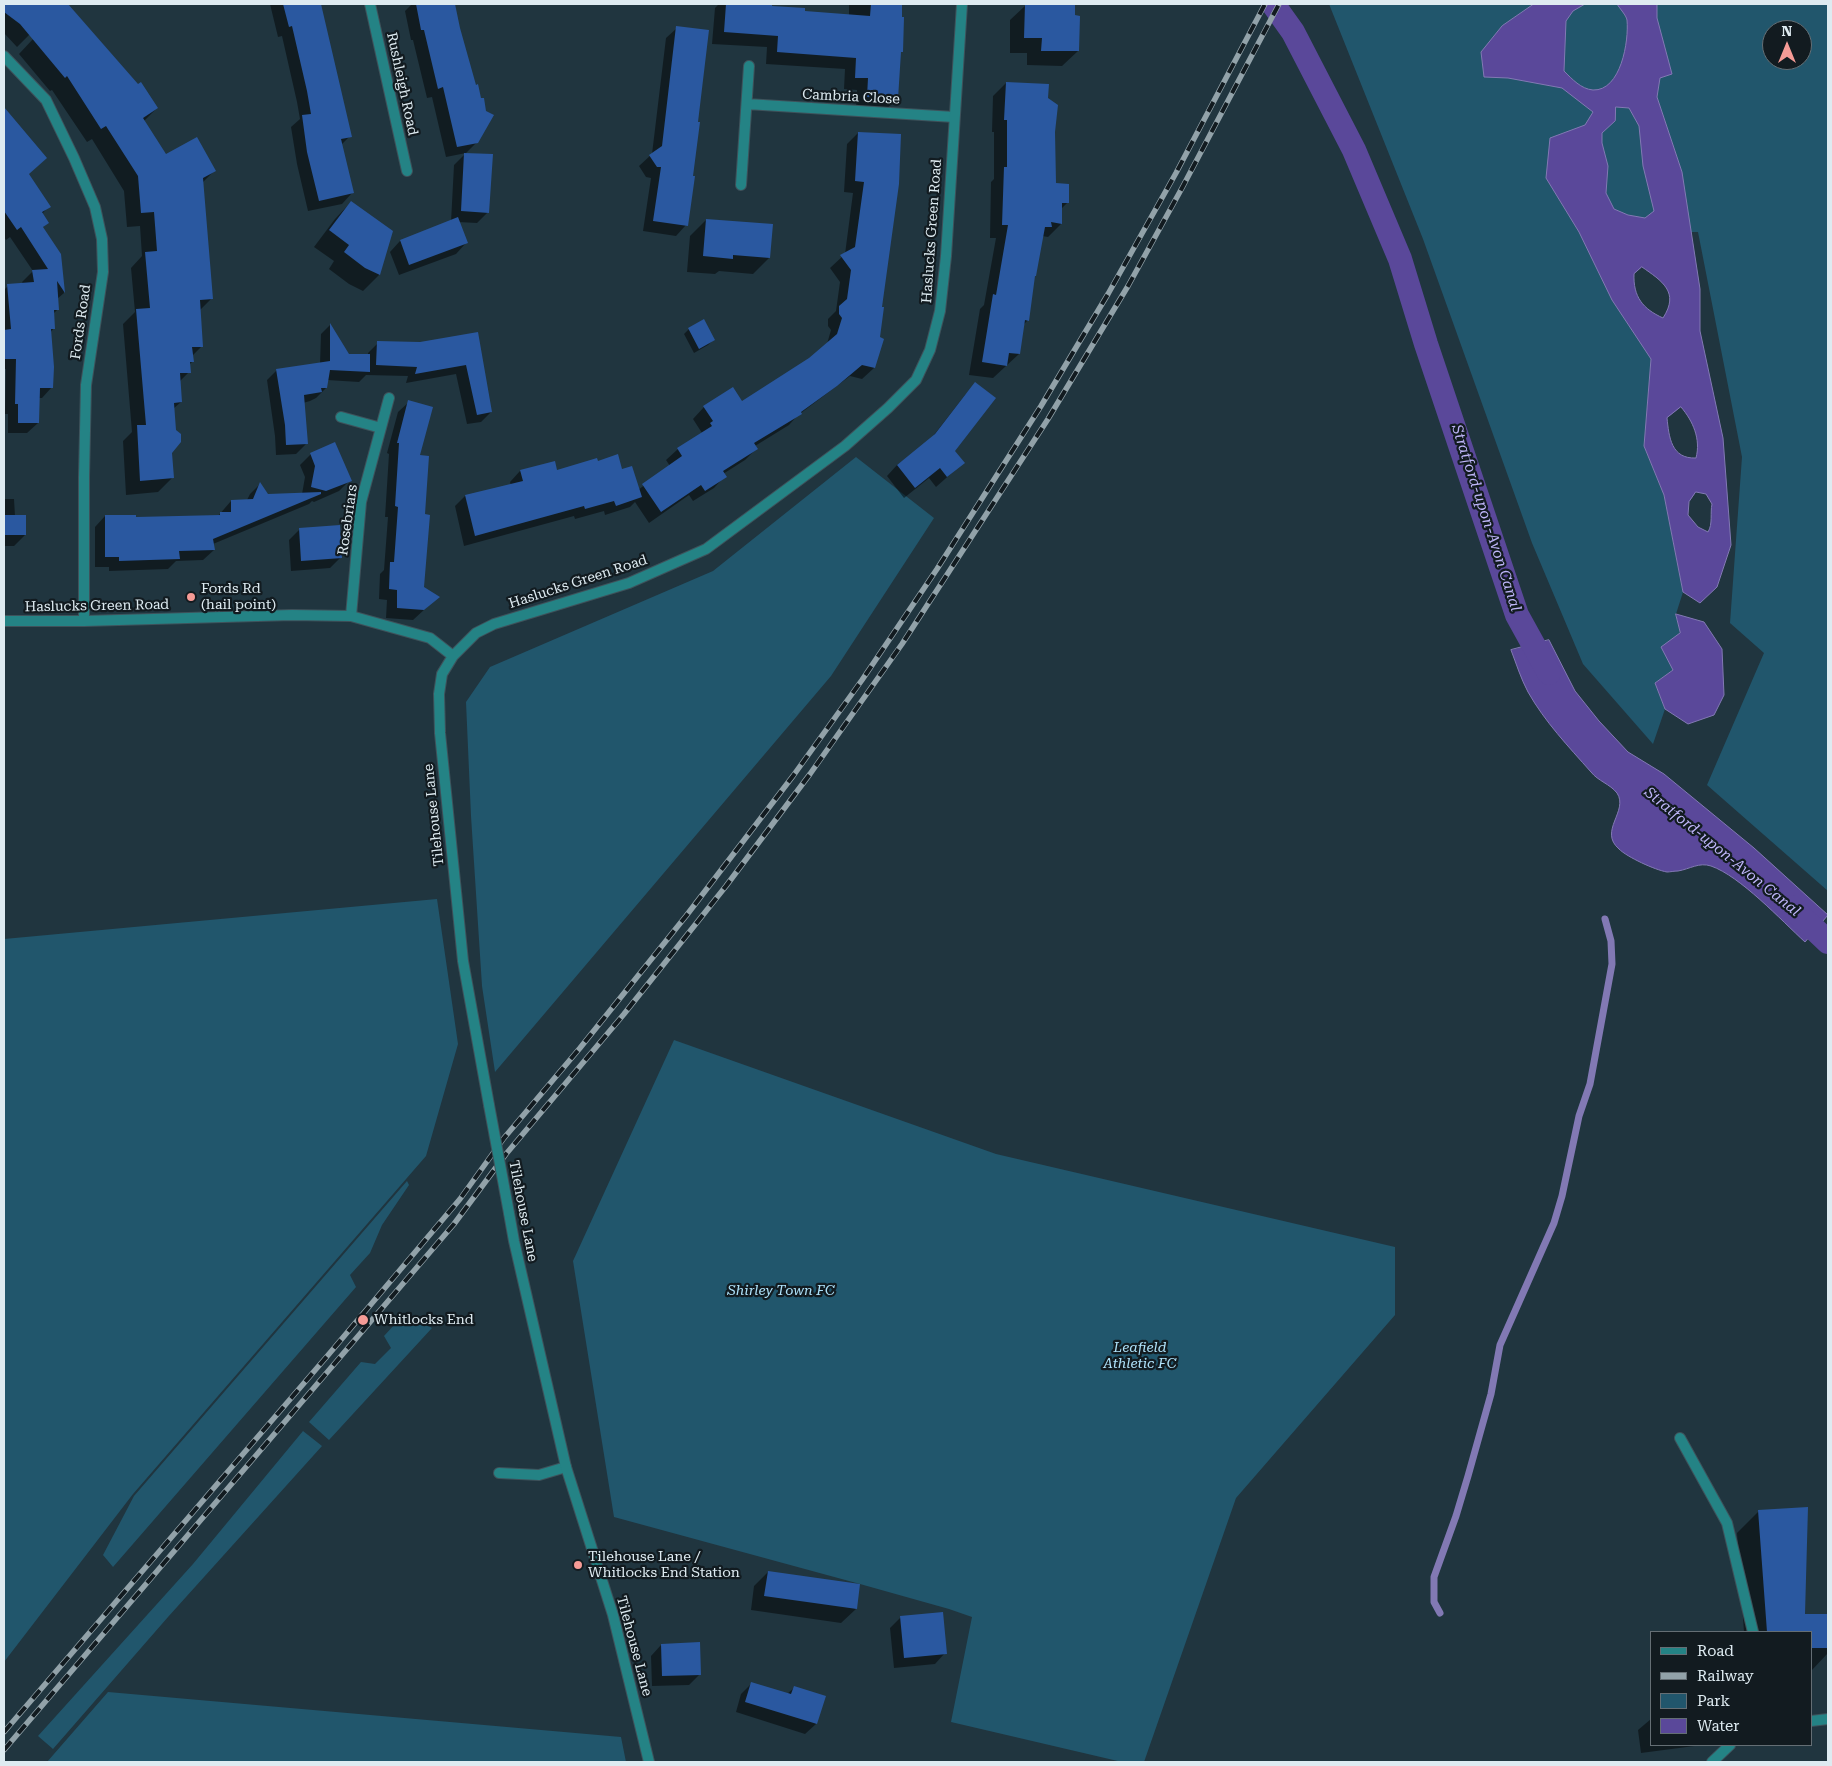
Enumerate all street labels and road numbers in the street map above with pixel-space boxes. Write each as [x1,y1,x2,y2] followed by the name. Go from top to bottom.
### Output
[383,31,421,137] street label: Rushleigh Road
[802,86,900,108] street label: Cambria Close
[919,158,945,304] street label: Haslucks Green Road
[67,283,95,361] street label: Fords Road
[335,483,361,557] street label: Rosebriars
[507,552,649,612] street label: Haslucks Green Road
[25,596,169,616] street label: Haslucks Green Road
[420,763,448,867] street label: Tilehouse Lane
[505,1159,541,1263] street label: Tilehouse Lane
[613,1594,655,1698] street label: Tilehouse Lane

